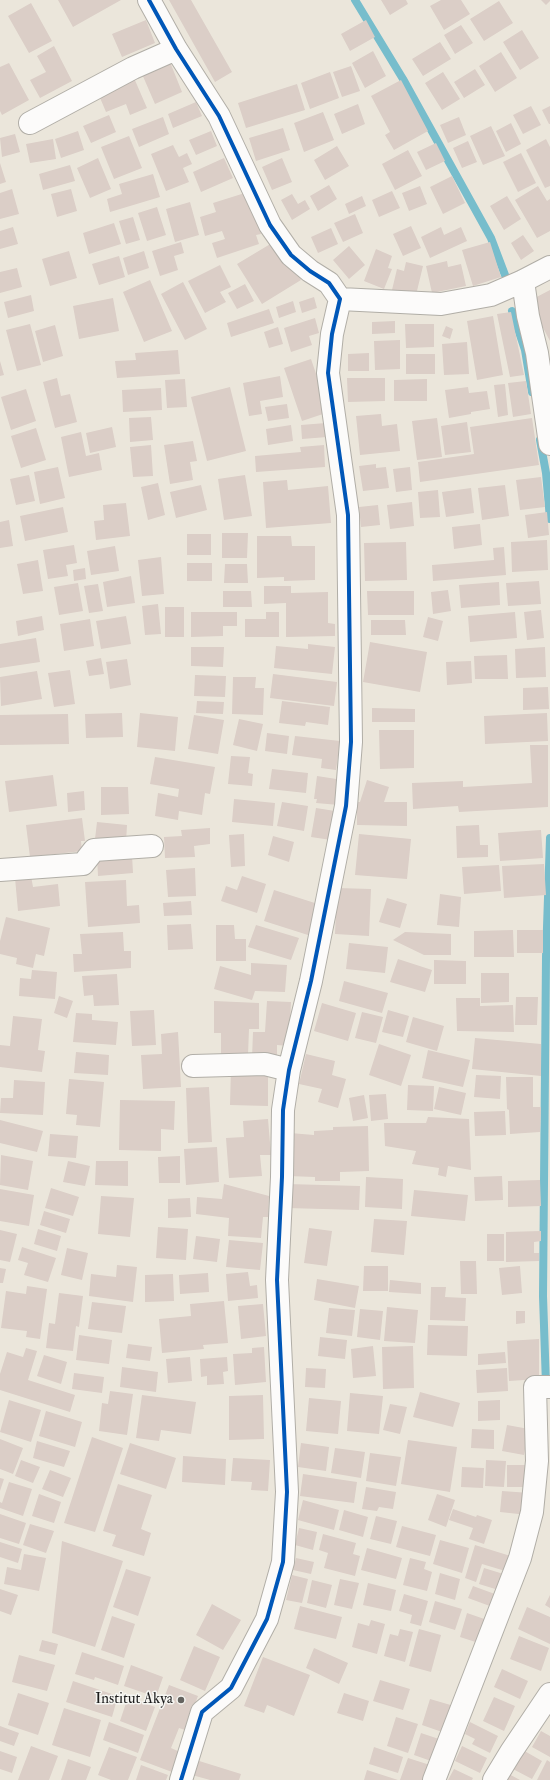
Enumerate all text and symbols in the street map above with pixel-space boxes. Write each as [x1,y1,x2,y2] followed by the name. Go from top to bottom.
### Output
[95,1691,173,1709] place label: Institut Akya
[176,1695,186,1705] marker: Institut Akya

